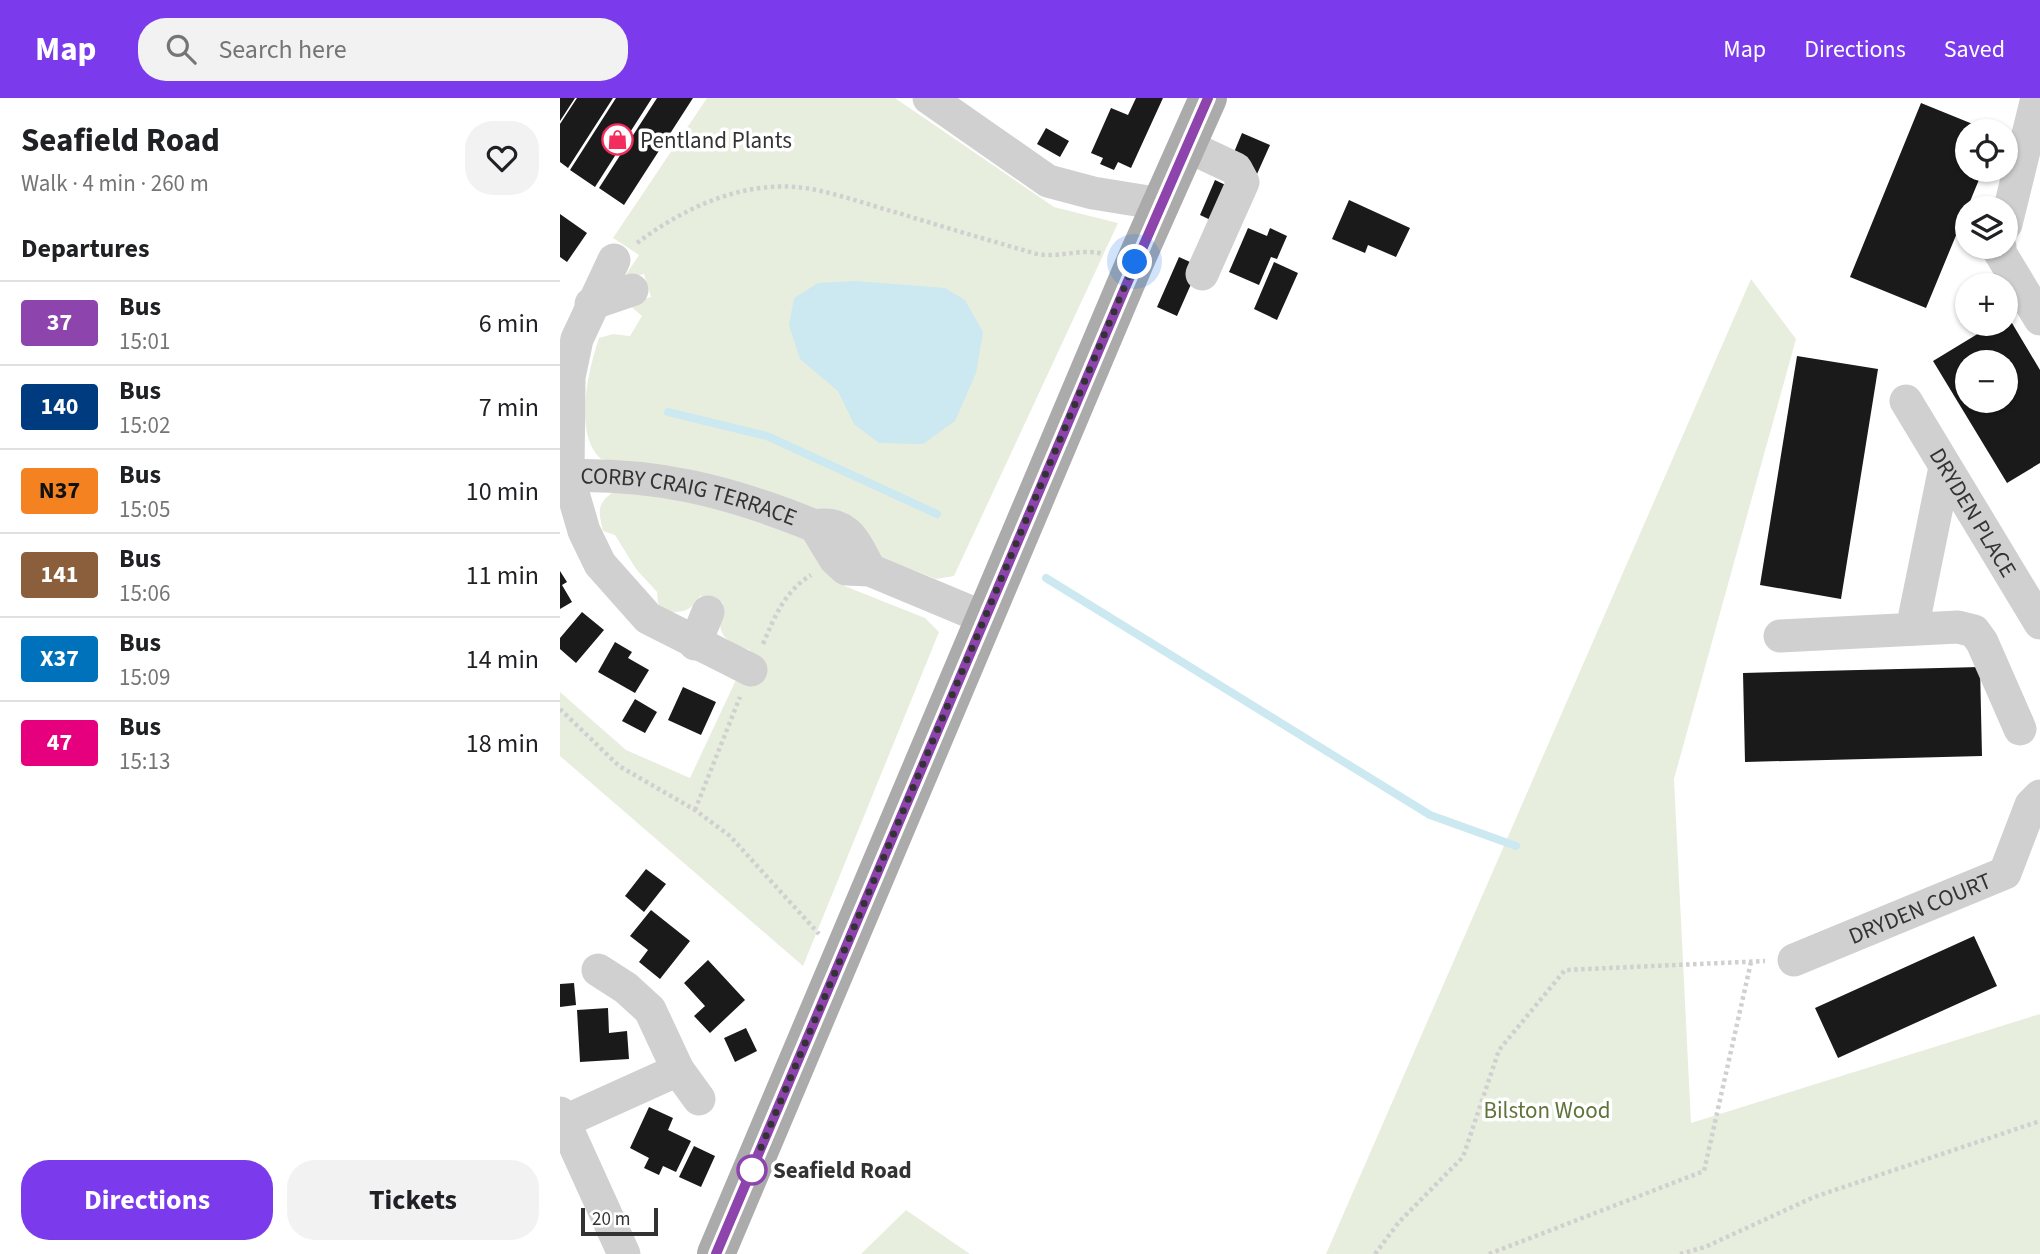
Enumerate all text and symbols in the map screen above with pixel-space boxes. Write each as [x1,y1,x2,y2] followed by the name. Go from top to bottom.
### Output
[138,18,628,81] search box
[35,26,96,73] text: Map
[162,30,200,68] icon: search
[218,31,347,68] text: Search here
[1723,32,1766,67] text: Map
[1804,32,1906,67] text: Directions
[1944,32,2005,67] text: Saved
[21,117,220,164] text: Seafield Road
[1955,119,2018,413] map controls
[1955,119,2018,182] button: locate
[465,121,539,195] button: heart
[600,123,634,157] shop icon: Pentland Plants
[640,124,792,157] place label: Pentland Plants
[21,167,209,200] text: Walk · 4 min · 260 m
[1955,196,2018,259] button: layers
[21,230,149,267] text: Departures
[1117,244,1152,279] your location
[1955,273,2018,336] button: +
[119,288,161,325] text: Bus
[47,305,72,340] text: 37
[479,305,539,342] text: 6 min
[119,325,170,358] text: 15:01
[1955,350,2018,413] button: −
[119,372,161,409] text: Bus
[40,389,79,424] text: 140
[479,389,539,426] text: 7 min
[119,409,170,442] text: 15:02
[1921,442,2025,583] street label: DRYDEN PLACE
[119,456,161,493] text: Bus
[580,459,802,534] street label: CORBY CRAIG TERRACE
[39,473,80,508] text: N37
[466,473,539,510] text: 10 min
[119,493,170,526] text: 15:05
[119,540,161,577] text: Bus
[40,557,79,592] text: 141
[466,557,539,594] text: 11 min
[119,577,170,610] text: 15:06
[119,624,161,661] text: Bus
[40,641,79,676] text: X37
[466,641,539,678] text: 14 min
[119,661,170,694] text: 15:09
[119,708,161,745] text: Bus
[47,725,72,760] text: 47
[466,725,539,762] text: 18 min
[119,745,170,778] text: 15:13
[1844,864,1996,953] street label: DRYDEN COURT
[1483,1094,1611,1127] park label: Bilston Wood
[773,1154,912,1187] place label: Seafield Road
[737,1155,767,1185] marker: Seafield Road
[21,1160,273,1240] button: Directions
[287,1160,539,1240] button: Tickets
[581,1205,658,1237] scale bar
[592,1206,630,1233] text: 20 m

